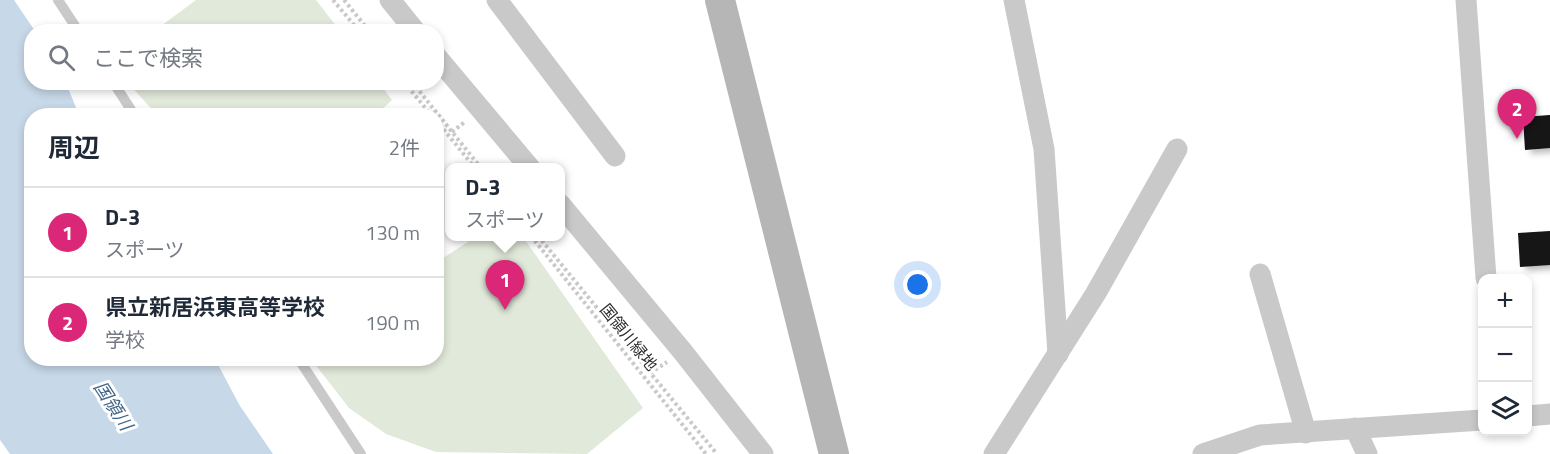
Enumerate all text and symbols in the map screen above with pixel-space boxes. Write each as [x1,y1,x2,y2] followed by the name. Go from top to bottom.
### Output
[24,24,444,90] search box
[45,41,78,74] icon: search
[93,41,203,75] text: ここで検索
[1498,90,1537,139] pin: 2
[48,128,100,167] text: 周辺
[389,132,420,163] text: 2件
[445,163,565,241] popup
[465,170,501,204] text: D-3
[105,200,140,234] text: D-3
[465,204,545,235] text: スポーツ
[62,217,73,248] text: 1
[365,217,420,248] text: 130 m
[105,234,185,265] text: スポーツ
[486,260,524,310] pin: 1
[903,270,932,299] your location
[1478,274,1532,436] map controls
[1478,274,1532,328] button: +
[105,290,325,324] text: 県立新居浜東高等学校
[594,298,664,376] street label: 国領川緑地
[62,307,73,338] text: 2
[365,307,420,338] text: 190 m
[105,324,145,355] text: 学校
[1478,328,1532,382] button: −
[87,376,141,437] water label: 国領川
[1478,382,1532,436] button: layers

